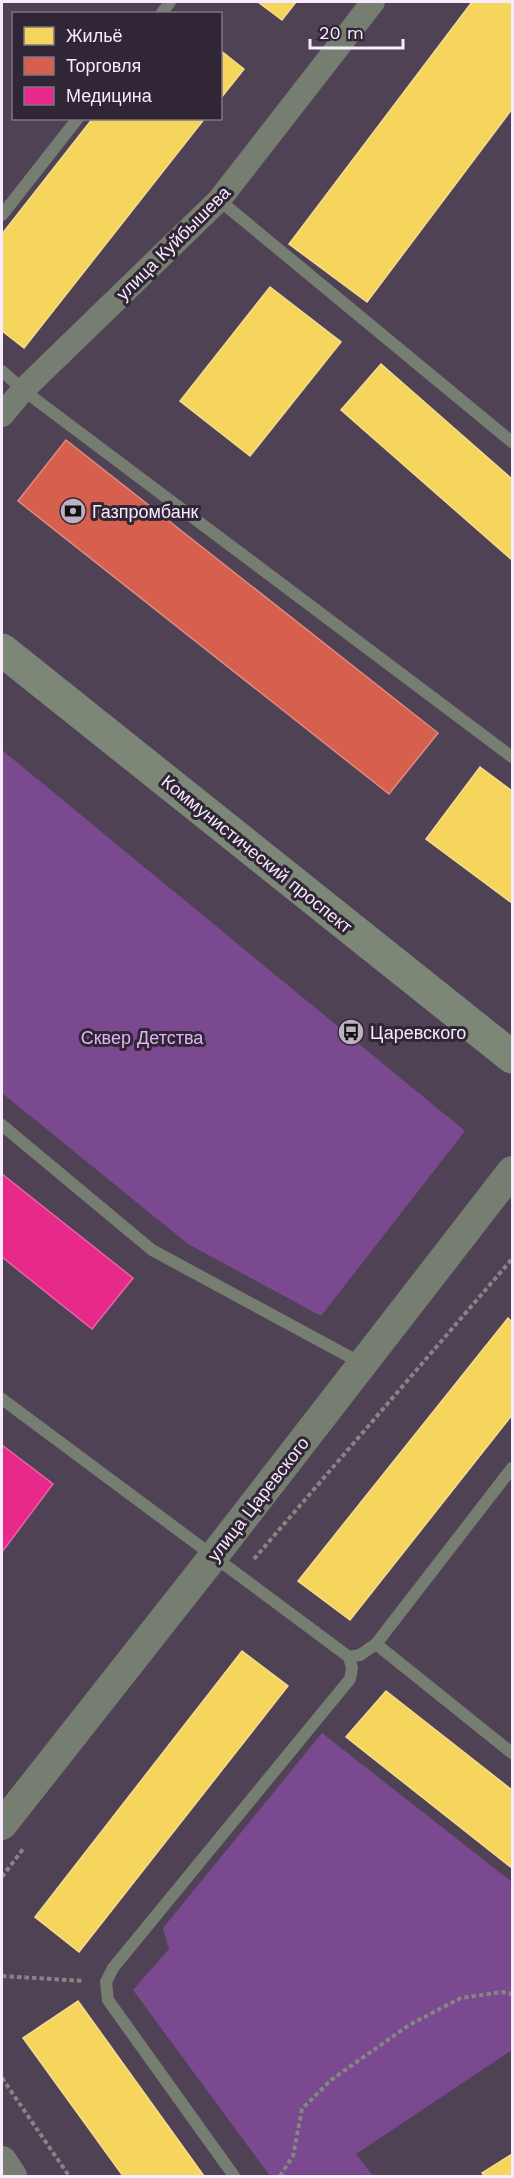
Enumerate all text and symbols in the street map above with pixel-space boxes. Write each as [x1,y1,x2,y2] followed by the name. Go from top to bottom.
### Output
[12,12,222,120] legend
[310,12,403,50] scale bar
[319,22,364,43] text: 20 m
[66,25,123,46] text: Жильё
[66,55,141,76] text: Торговля
[66,85,153,106] text: Медицина
[112,181,235,304] street label: улица Куйбышева
[58,496,88,526] bank icon: Газпромбанк
[92,501,199,522] place label: Газпромбанк
[157,771,357,937] street label: Коммунистический проспект
[336,1017,366,1047] bus stop icon: Царевского
[370,1022,466,1043] place label: Царевского
[81,1027,204,1048] park label: Сквер Детства
[203,1433,313,1565] street label: улица Царевского

